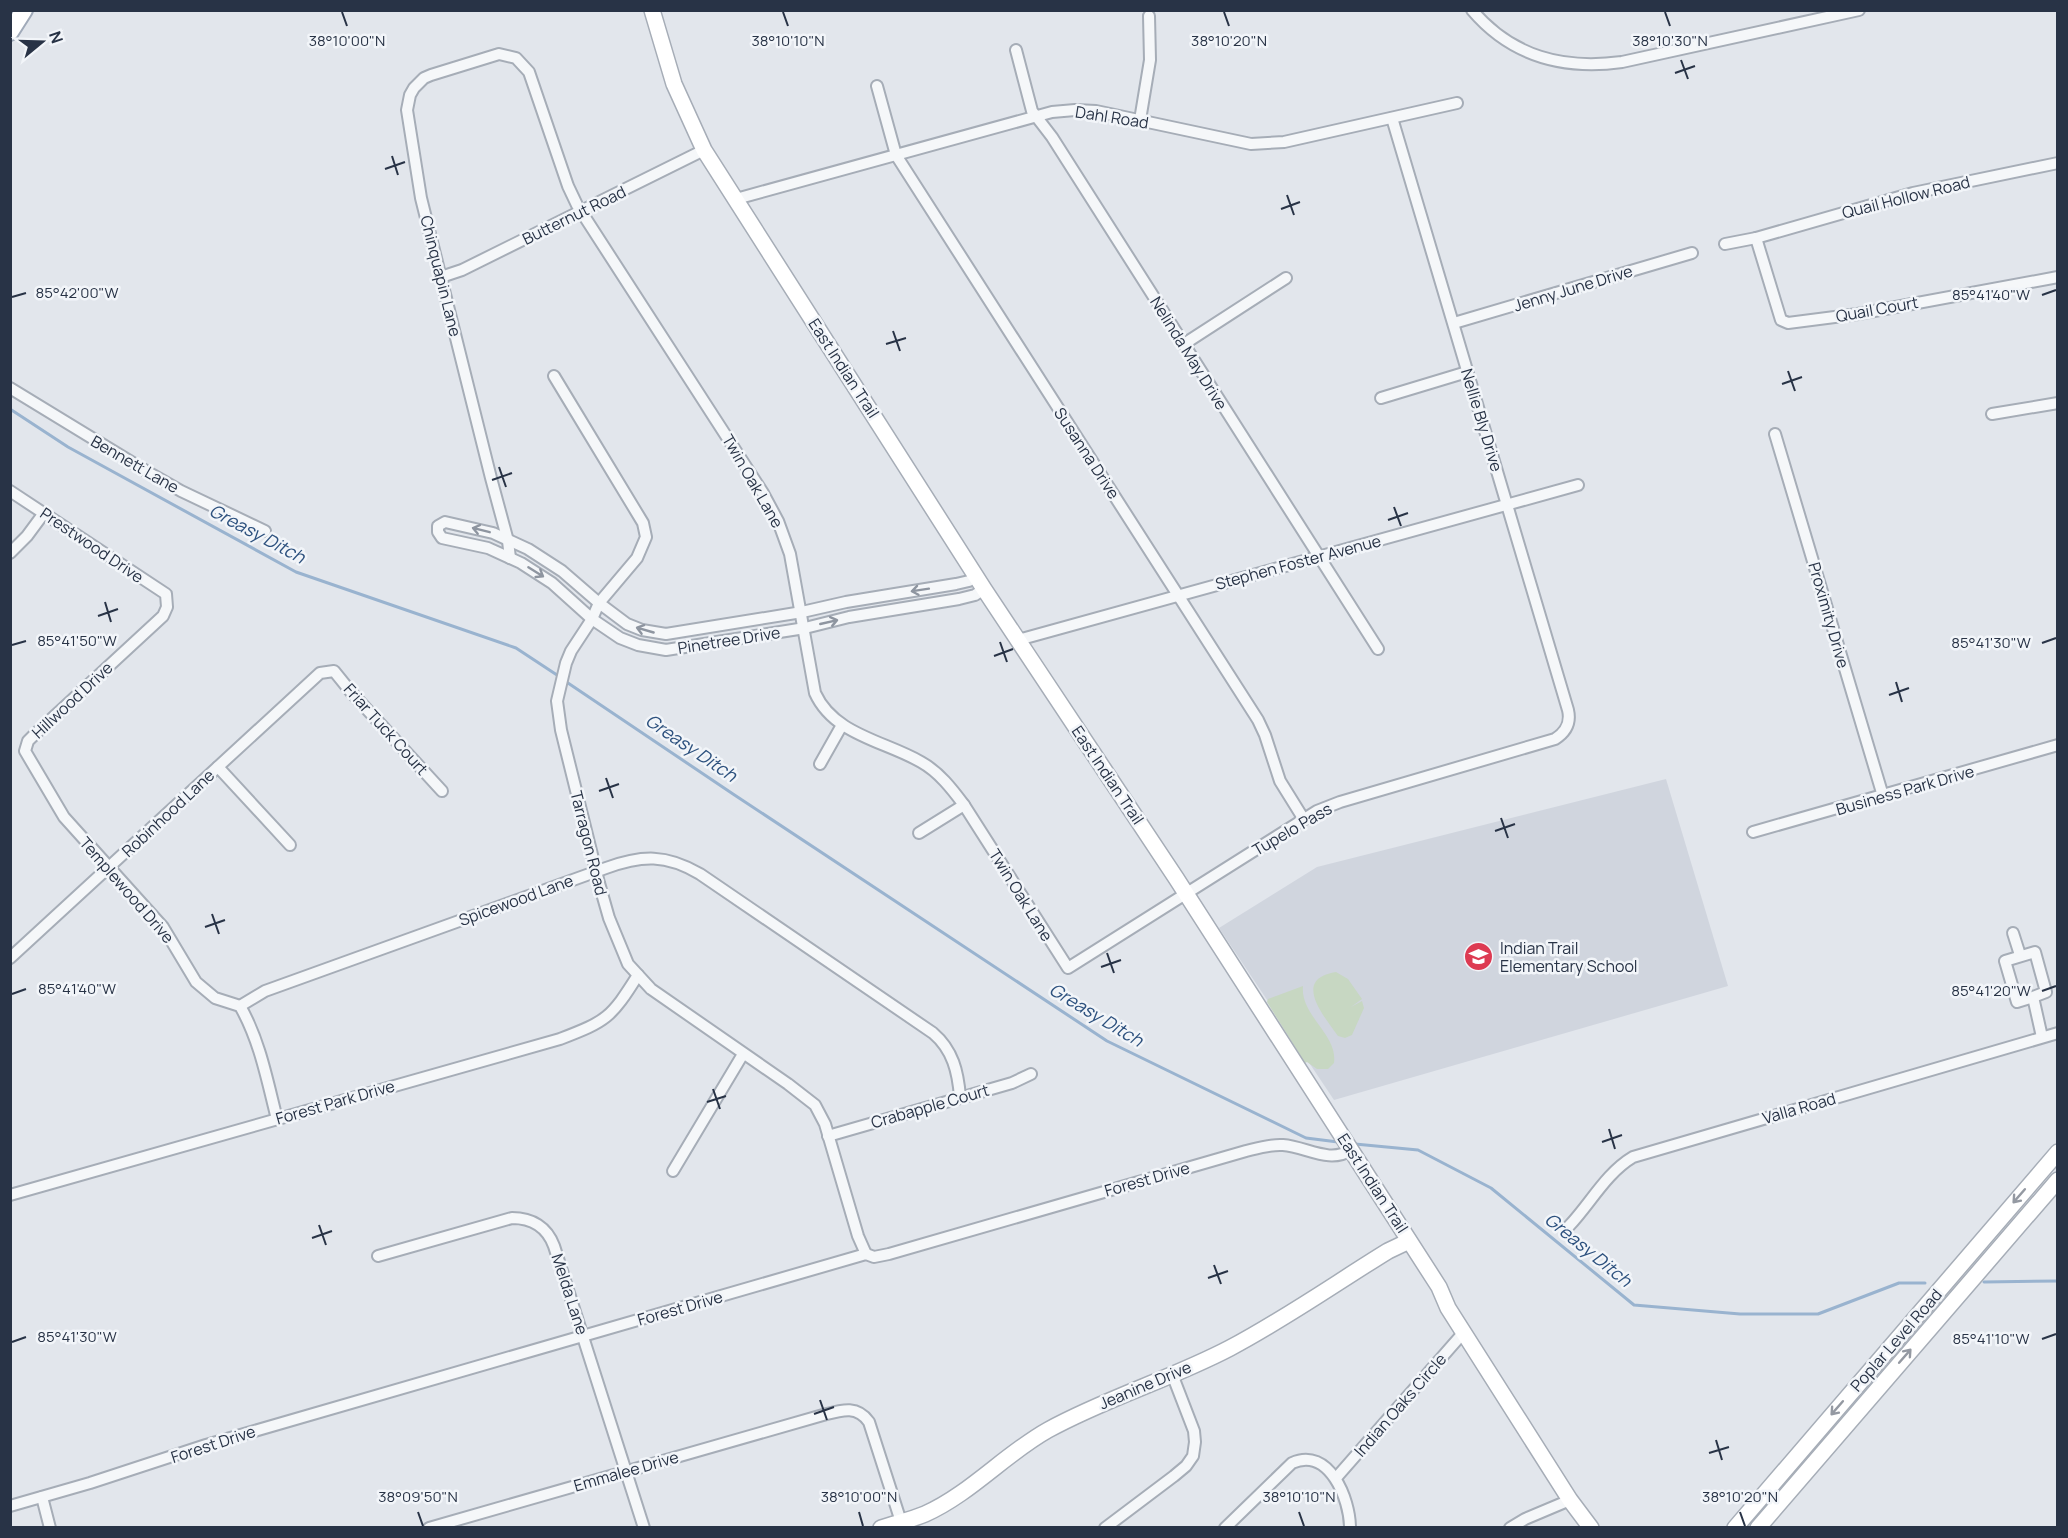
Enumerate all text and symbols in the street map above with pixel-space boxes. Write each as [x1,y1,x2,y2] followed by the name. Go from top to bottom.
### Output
[12,12,72,72] north arrow
[44,28,68,46] text: N
[309,30,385,51] text: 38°10'00"N
[751,30,825,51] text: 38°10'10"N
[1191,30,1267,51] text: 38°10'20"N
[1632,30,1708,51] text: 38°10'30"N
[1074,100,1150,134] street label: Dahl Road
[1840,170,1972,224] street label: Quail Hollow Road
[518,180,630,250] street label: Butternut Road
[415,213,467,339] street label: Chinquapin Lane
[1511,259,1635,317] street label: Jenny June Drive
[36,282,118,303] text: 85°42'00"W
[1952,284,2030,305] text: 85°41'40"W
[1834,291,1920,327] street label: Quail Court
[1145,292,1233,414] street label: Nelinda May Drive
[804,314,884,422] street label: East Indian Trail
[1456,366,1508,474] street label: Nellie Bly Drive
[1049,403,1125,503] street label: Susanna Drive
[87,430,183,498] street label: Bennett Lane
[717,430,789,532] street label: Twin Oak Lane
[205,498,311,569] water label: Greasy Ditch
[36,502,148,588] street label: Prestwood Drive
[471,524,490,536] one-way arrow
[1213,529,1383,595] street label: Stephen Foster Avenue
[1803,559,1855,671] street label: Proximity Drive
[527,566,544,578] one-way arrow
[911,585,930,596] one-way arrow
[820,615,839,627] one-way arrow
[676,621,782,659] street label: Pinetree Drive
[636,624,655,635] one-way arrow
[37,630,117,651] text: 85°41'50"W
[1951,632,2031,653] text: 85°41'30"W
[27,657,117,743] street label: Hillwood Drive
[339,678,433,780] street label: Friar Tuck Court
[641,708,743,787] water label: Greasy Ditch
[1067,721,1149,829] street label: East Indian Trail
[1833,760,1977,820] street label: Business Park Drive
[117,764,219,862] street label: Robinhood Lane
[565,788,613,898] street label: Tarragon Road
[1248,797,1336,861] street label: Tupelo Pass
[75,832,179,948] street label: Templewood Drive
[984,845,1058,945] street label: Twin Oak Lane
[456,869,576,931] street label: Spicewood Lane
[1500,937,1638,977] place label: Indian Trail Elementary School
[1463,941,1495,973] school or university icon: Indian Trail Elementary School
[1045,977,1149,1052] water label: Greasy Ditch
[38,978,116,999] text: 85°41'40"W
[1951,980,2031,1001] text: 85°41'20"W
[273,1075,397,1129] street label: Forest Park Drive
[868,1079,992,1133] street label: Crabapple Court
[1760,1087,1838,1129] street label: Valla Road
[1333,1129,1413,1237] street label: East Indian Trail
[1102,1156,1192,1202] street label: Forest Drive
[2013,1188,2027,1204] one-way arrow
[1540,1207,1638,1293] water label: Greasy Ditch
[547,1251,593,1337] street label: Melda Lane
[1845,1284,1947,1396] street label: Poplar Level Road
[635,1285,725,1331] street label: Forest Drive
[37,1326,117,1347] text: 85°41'30"W
[1953,1328,2029,1349] text: 85°41'10"W
[1899,1348,1912,1364] one-way arrow
[1349,1349,1451,1461] street label: Indian Oaks Circle
[1096,1356,1194,1414] street label: Jeanine Drive
[1830,1400,1844,1415] one-way arrow
[168,1420,258,1468] street label: Forest Drive
[571,1446,681,1496] street label: Emmalee Drive
[378,1486,458,1507] text: 38°09'50"N
[821,1486,897,1507] text: 38°10'00"N
[1262,1486,1336,1507] text: 38°10'10"N
[1702,1486,1778,1507] text: 38°10'20"N

